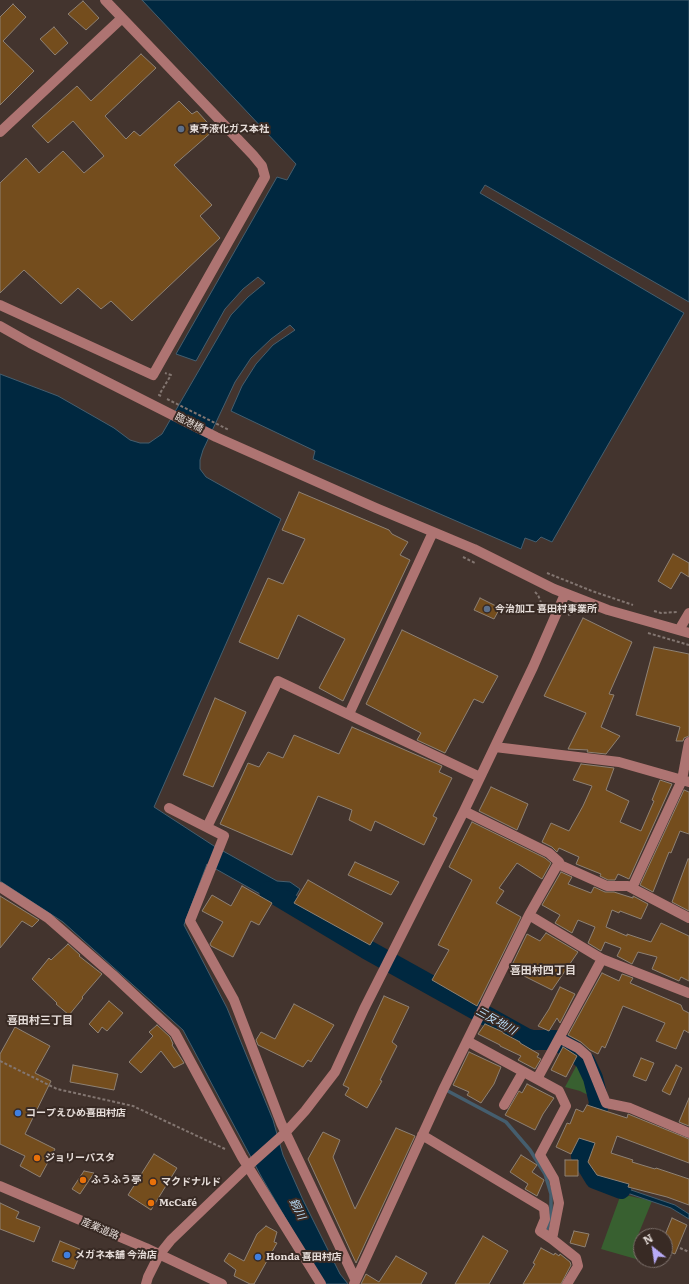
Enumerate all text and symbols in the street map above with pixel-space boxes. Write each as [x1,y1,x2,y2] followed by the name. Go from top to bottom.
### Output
[189,123,269,135] place label: 東予液化ガス本社
[176,124,186,134] marker: 東予液化ガス本社
[173,411,205,435] street label: 臨港橋
[495,603,597,615] place label: 今治加工 喜田村事業所
[482,604,492,614] marker: 今治加工 喜田村事業所
[510,964,576,978] district label: 喜田村四丁目
[474,1005,518,1037] water label: 三反地川
[7,1014,73,1028] district label: 喜田村三丁目
[26,1107,126,1119] place label: コープえひめ喜田村店
[13,1108,23,1118] marker: コープえひめ喜田村店
[45,1152,115,1164] place label: ジョリーパスタ
[32,1153,42,1163] marker: ジョリーパスタ
[91,1174,141,1186] place label: ふうふう亭
[78,1175,88,1185] marker: ふうふう亭
[161,1176,221,1188] place label: マクドナルド
[148,1177,158,1187] marker: マクドナルド
[286,1196,308,1222] water label: 銅川
[159,1197,197,1209] place label: McCafé
[146,1198,156,1208] marker: McCafé
[79,1216,121,1242] street label: 産業道路
[633,1228,673,1268] north arrow
[639,1229,655,1248] text: N
[75,1249,157,1261] place label: メガネ本舗 今治店
[62,1250,72,1260] marker: メガネ本舗 今治店
[266,1251,342,1263] place label: Honda 喜田村店
[253,1252,263,1262] marker: Honda 喜田村店

